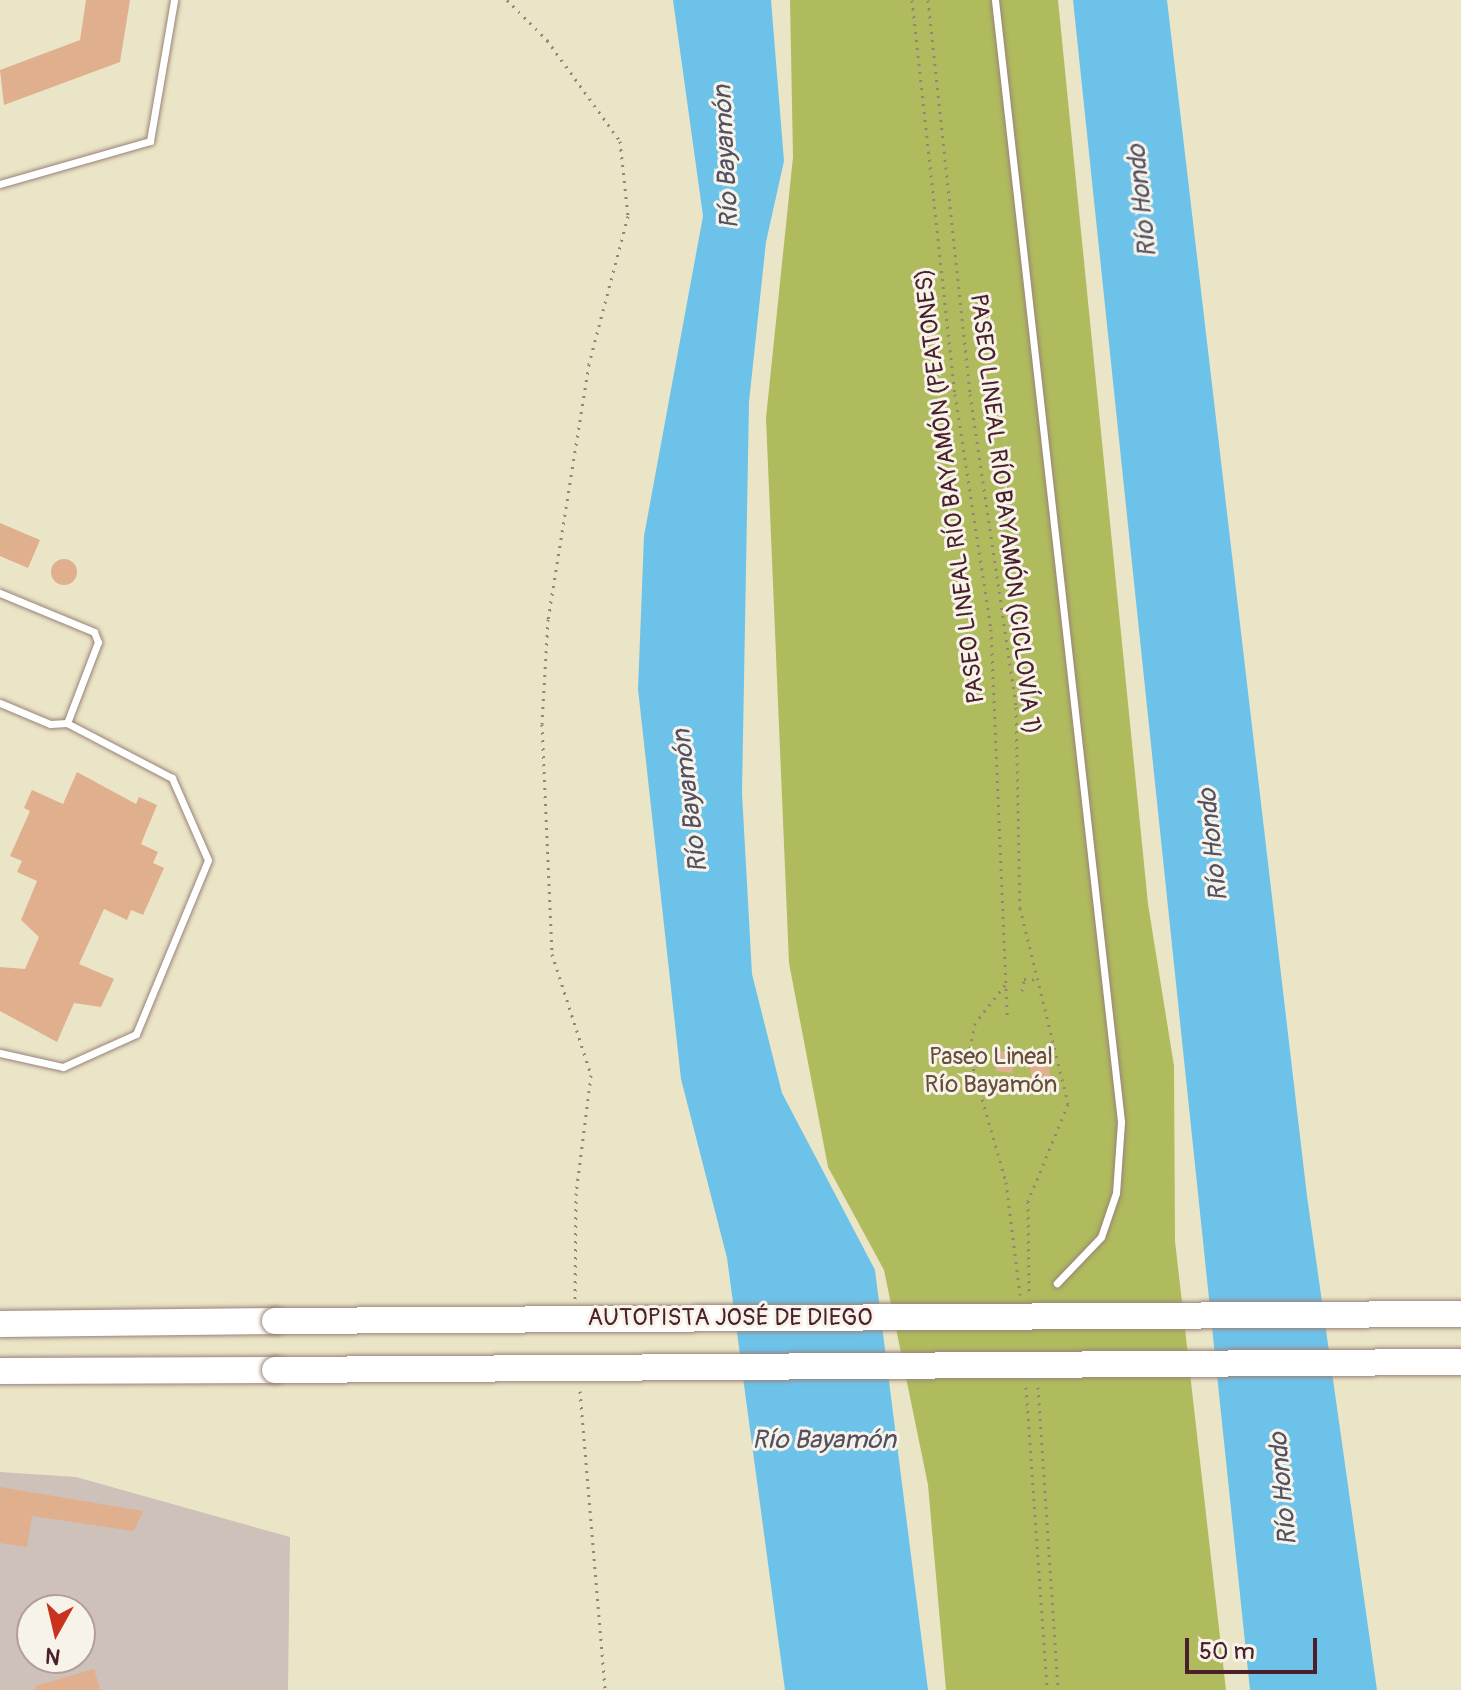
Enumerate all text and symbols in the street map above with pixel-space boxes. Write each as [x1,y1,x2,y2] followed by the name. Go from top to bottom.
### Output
[708,84,746,230] water label: Río Bayamón
[1122,143,1164,259] water label: Río Hondo
[909,267,991,705] street label: PASEO LINEAL RÍO BAYAMÓN (PEATONES)
[964,292,1046,736] street label: PASEO LINEAL RÍO BAYAMÓN (CICLOVÍA 1)
[667,728,715,874] water label: Río Bayamón
[1193,787,1235,903] water label: Río Hondo
[925,1043,1057,1099] park label: Paseo Lineal Río Bayamón
[588,1304,872,1332] street label: AUTOPISTA JOSÉ DE DIEGO
[752,1425,896,1457] water label: Río Bayamón
[1264,1431,1304,1547] water label: Río Hondo
[16,1594,96,1674] north arrow
[1189,1622,1321,1672] scale bar
[1199,1637,1255,1666] text: 50 m
[44,1641,62,1671] text: N

